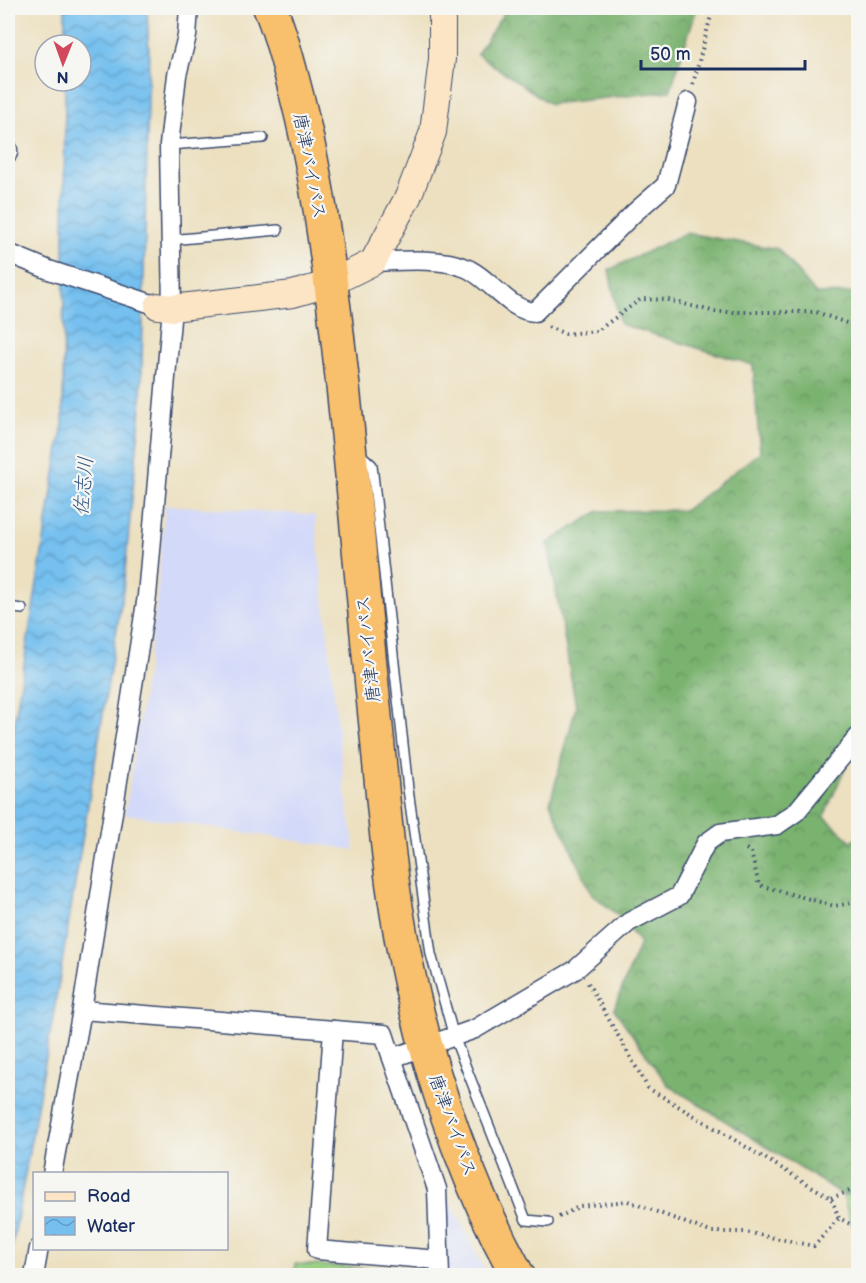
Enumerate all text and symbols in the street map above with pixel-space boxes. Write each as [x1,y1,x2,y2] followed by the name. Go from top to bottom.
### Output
[33,33,93,93] north arrow
[641,33,804,71] scale bar
[650,44,691,65] text: 50 m
[57,67,69,86] text: N
[289,111,330,221] street label: 唐津バイパス
[69,455,99,517] water label: 佐志川
[352,594,385,704] street label: 唐津バイパス
[424,1071,481,1179] street label: 唐津バイパス
[33,1172,228,1250] legend
[87,1186,131,1207] text: Road
[87,1216,135,1237] text: Water

